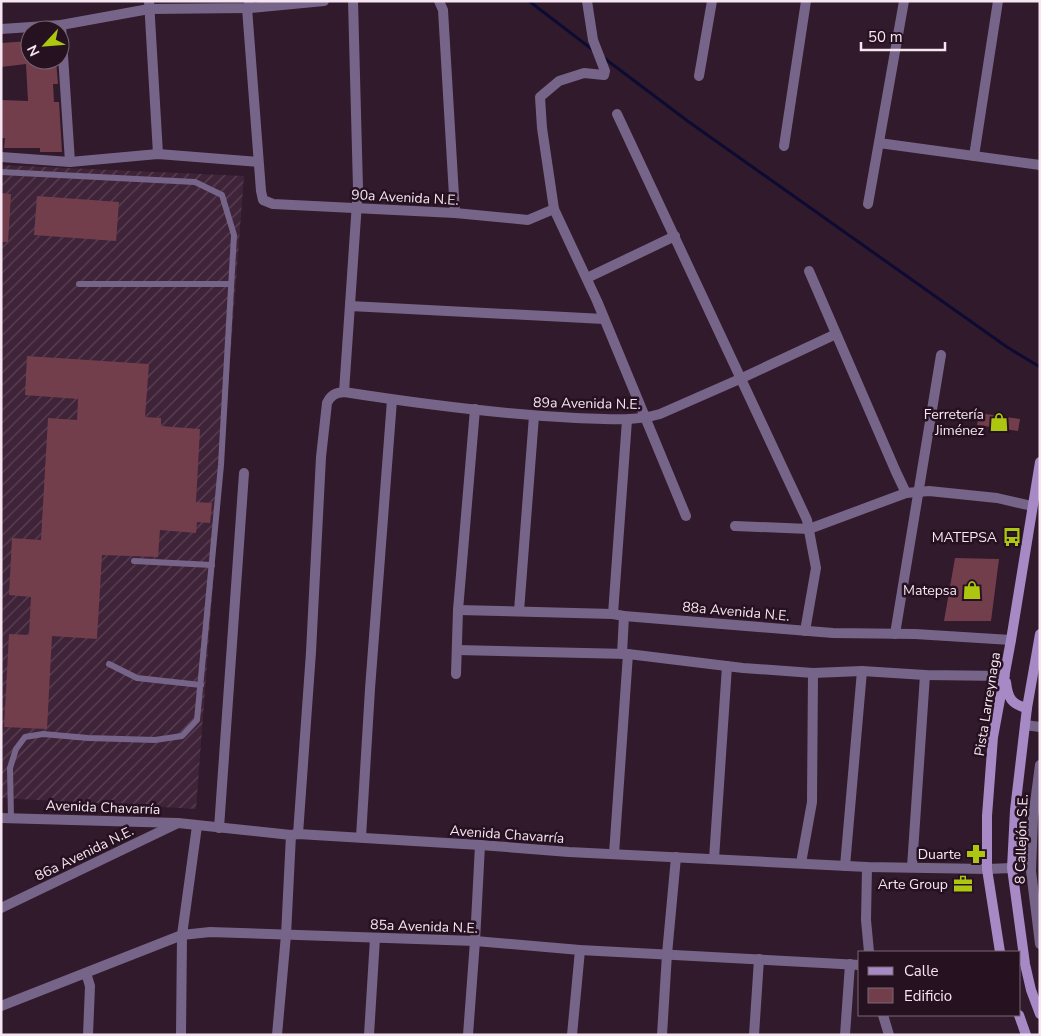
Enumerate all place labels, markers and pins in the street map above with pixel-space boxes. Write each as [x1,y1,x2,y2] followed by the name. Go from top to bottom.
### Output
[924,405,985,440] place label: Ferretería Jiménez
[988,411,1010,433] shop icon: Ferretería Jiménez
[1001,526,1023,548] bus stop icon: MATEPSA
[932,528,997,547] place label: MATEPSA
[961,579,983,601] shop icon: Matepsa
[903,581,957,600] place label: Matepsa
[965,843,987,865] pharmacy icon: Duarte
[918,845,961,864] place label: Duarte
[952,873,974,895] office icon: Arte Group
[878,875,948,894] place label: Arte Group

